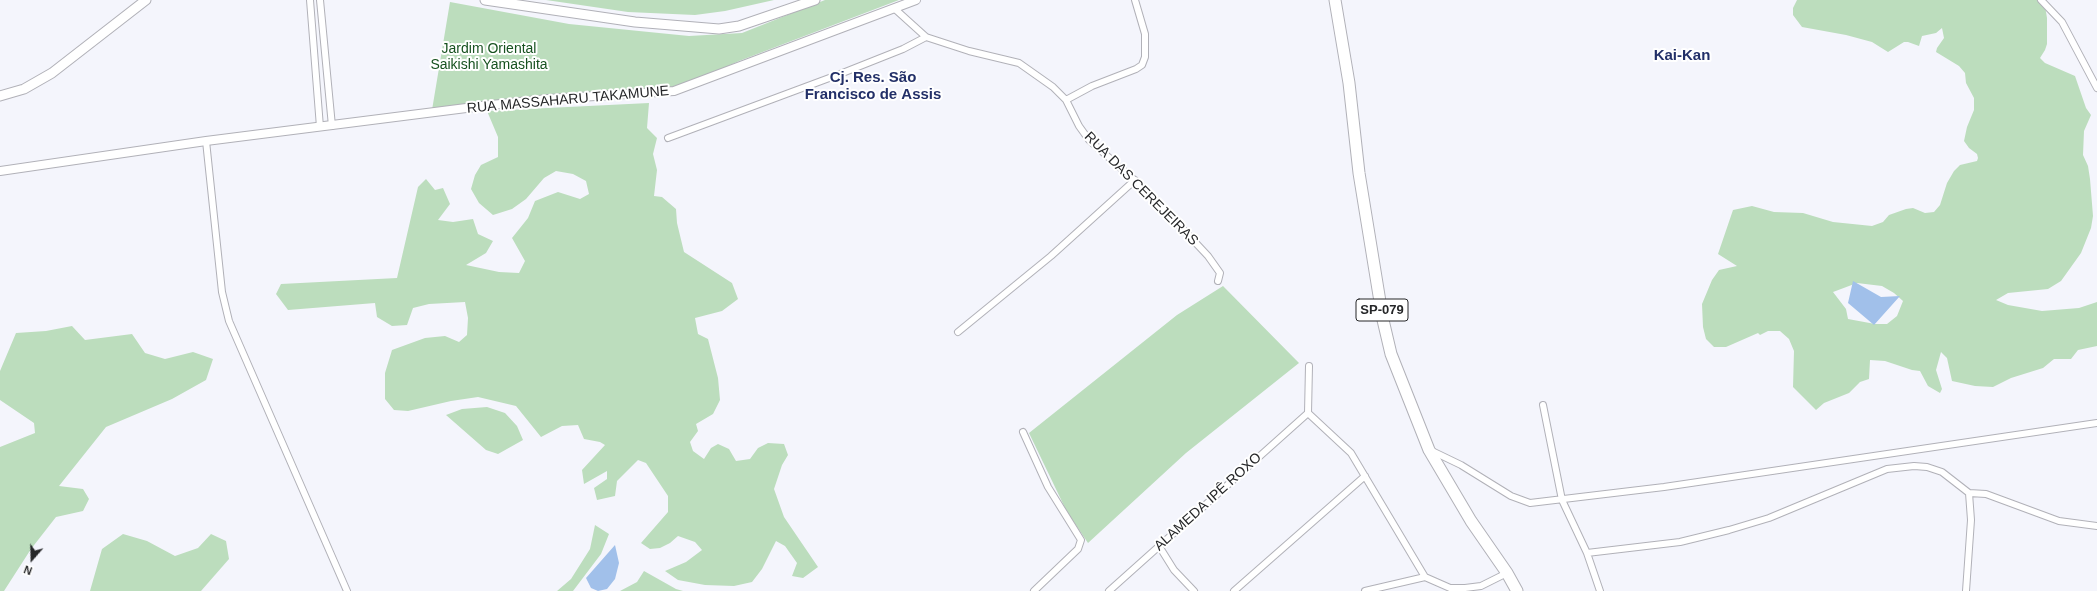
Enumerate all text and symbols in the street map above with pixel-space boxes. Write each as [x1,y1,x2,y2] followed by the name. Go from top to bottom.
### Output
[430,41,548,74] park label: Jardim Oriental Saikishi Yamashita
[1654,47,1710,65] district label: Kai-Kan
[805,69,941,104] district label: Cj. Res. São Francisco de Assis
[466,83,670,117] street label: RUA MASSAHARU TAKAMUNE
[1081,129,1201,249] street label: RUA DAS CEREJEIRAS
[1356,299,1408,321] road number: SP-079
[1151,449,1265,555] street label: ALAMEDA IPÊ ROXO
[12,539,52,579] north arrow
[22,563,34,577] text: N

